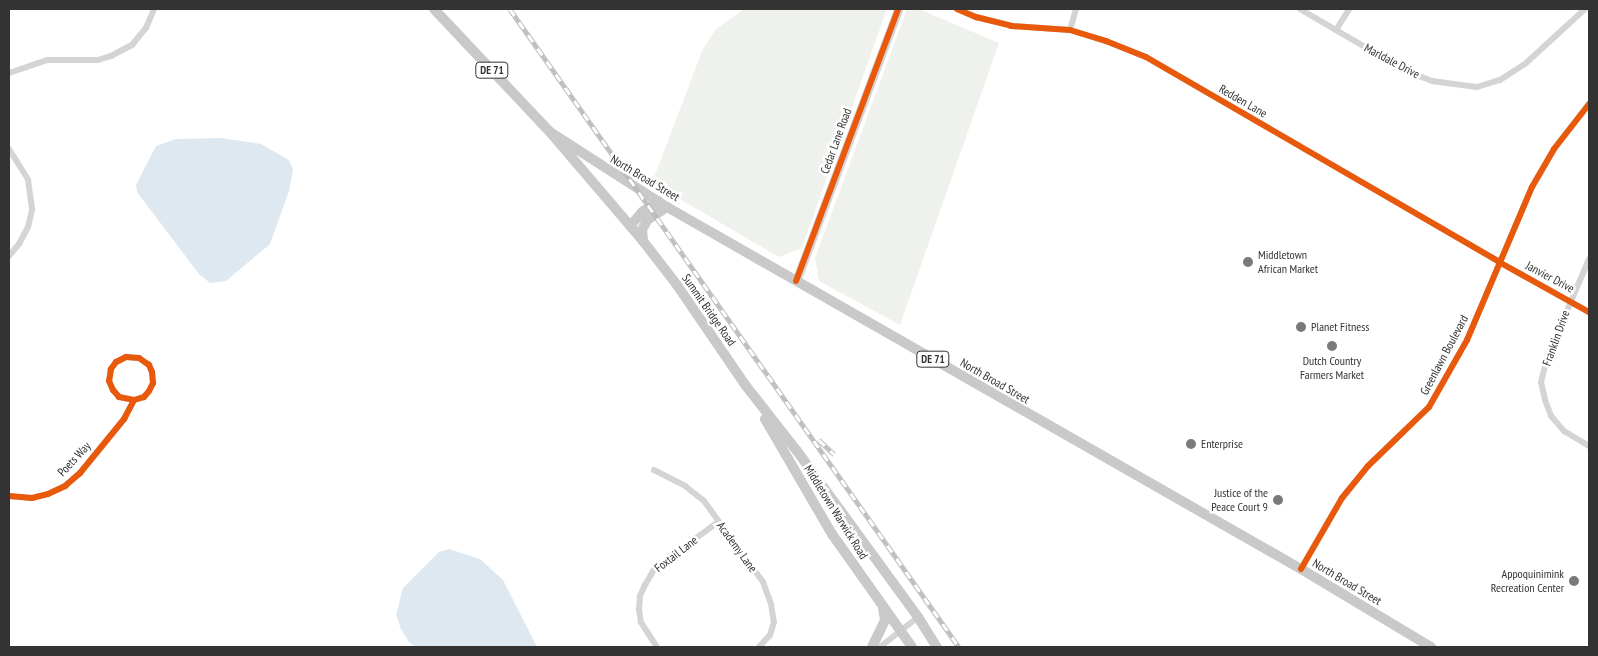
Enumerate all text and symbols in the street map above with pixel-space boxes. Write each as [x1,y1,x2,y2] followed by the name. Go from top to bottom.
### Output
[1362,40,1422,82] street label: Marldale Drive
[474,62,510,78] road number: DE 71
[1216,81,1270,121] street label: Redden Lane
[817,106,855,176] street label: Cedar Lane Road
[608,152,682,204] street label: North Broad Street
[1258,248,1318,276] place label: Middletown African Market
[1242,256,1254,268] marker: Middletown African Market
[1523,258,1577,296] street label: Janvier Drive
[679,271,739,349] street label: Summit Bridge Road
[1539,308,1573,368] street label: Franklin Drive
[1417,313,1471,397] street label: Greenlawn Boulevard
[1311,320,1369,334] place label: Planet Fitness
[1295,321,1307,333] marker: Planet Fitness
[1326,340,1338,352] marker: Dutch Country Farmers Market
[916,350,950,368] road number: DE 71
[1300,354,1364,382] place label: Dutch Country Farmers Market
[958,355,1032,407] street label: North Broad Street
[1201,437,1243,451] place label: Enterprise
[1185,438,1197,450] marker: Enterprise
[54,439,94,479] street label: Poets Way
[801,462,871,562] street label: Middletown Warwick Road
[1211,486,1268,514] place label: Justice of the Peace Court 9
[1272,494,1284,506] marker: Justice of the Peace Court 9
[714,519,760,575] street label: Academy Lane
[652,533,700,575] street label: Foxtail Lane
[1310,556,1384,608] street label: North Broad Street
[1491,567,1564,595] place label: Appoquinimink Recreation Center
[1568,575,1580,587] marker: Appoquinimink Recreation Center

